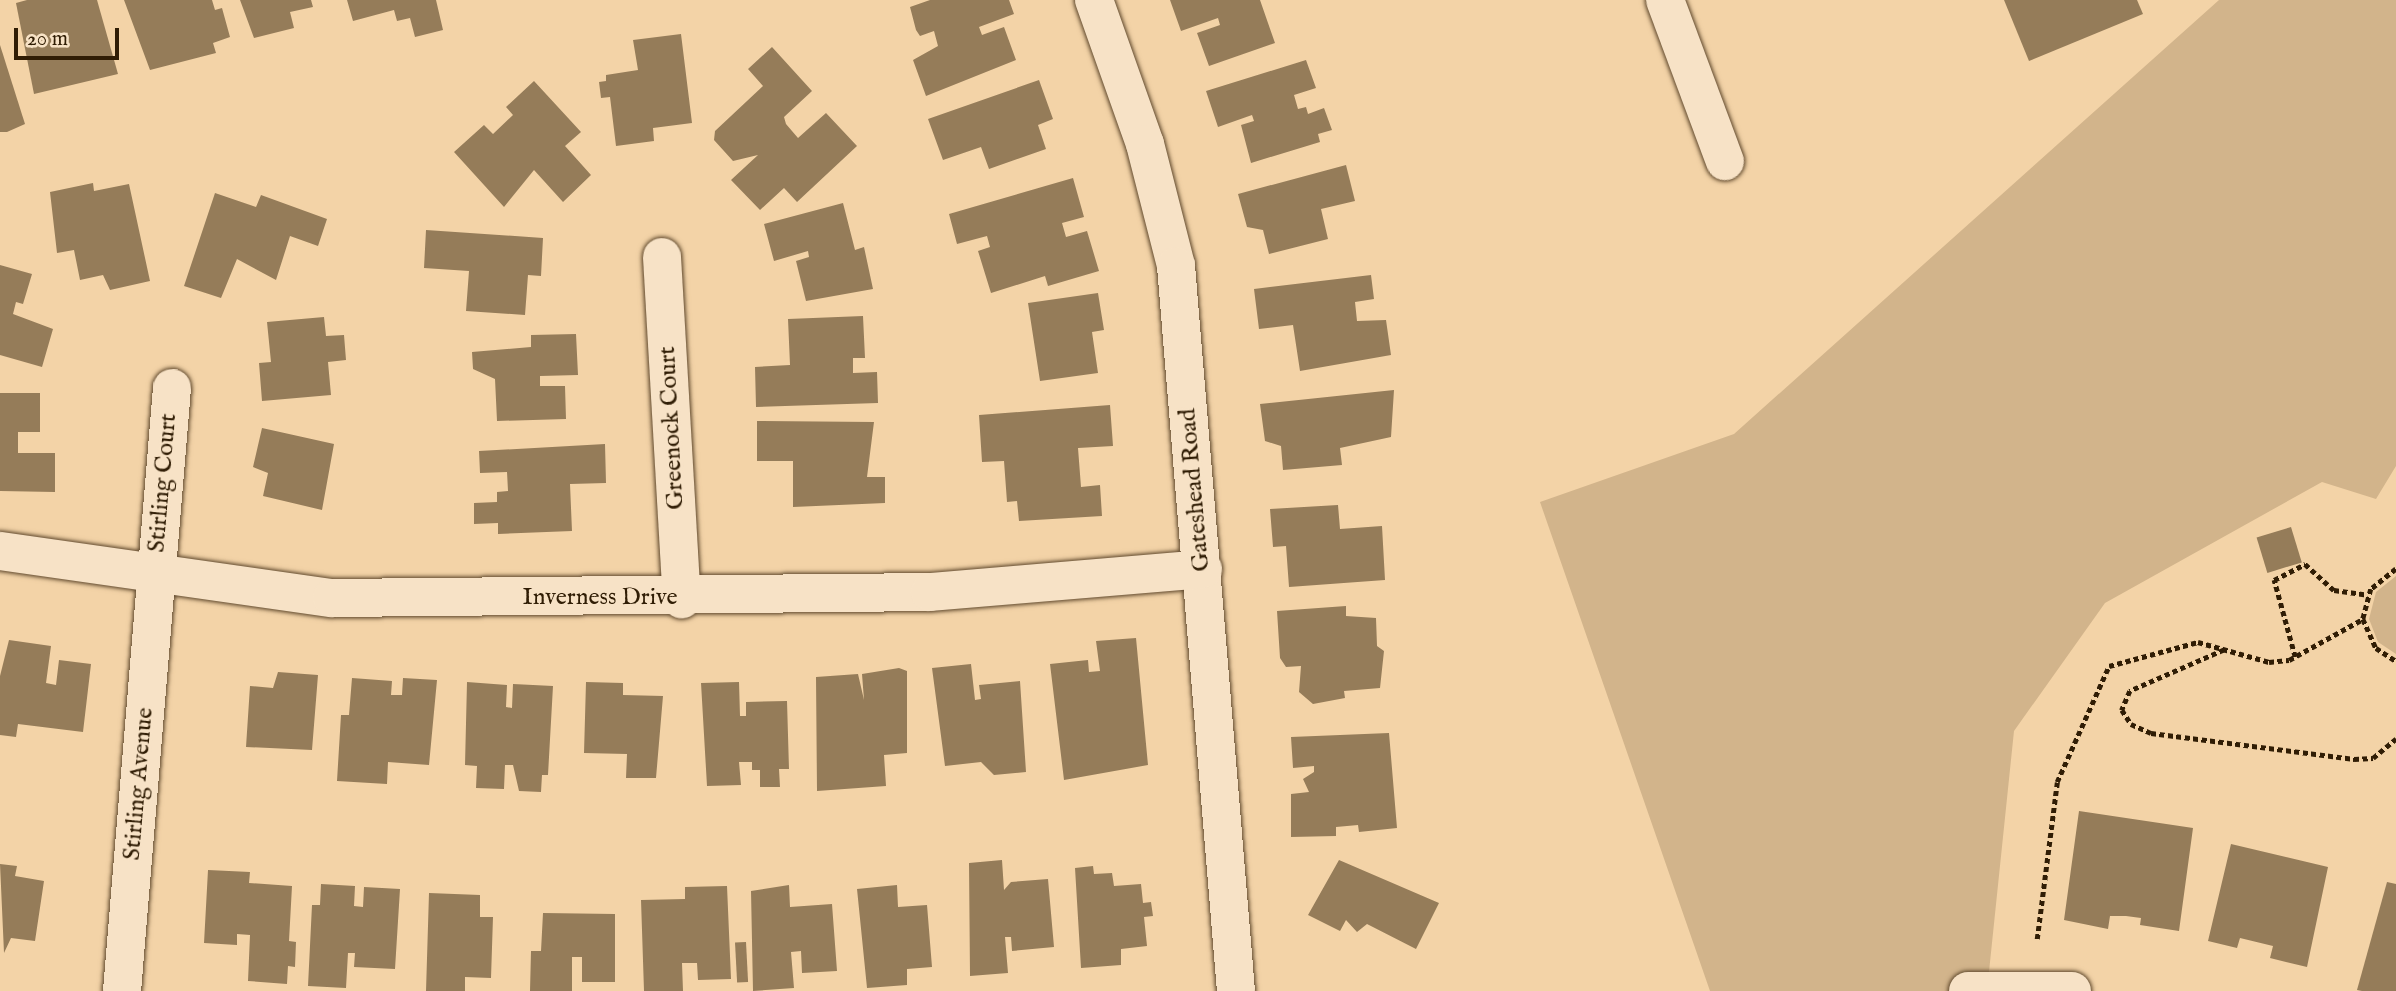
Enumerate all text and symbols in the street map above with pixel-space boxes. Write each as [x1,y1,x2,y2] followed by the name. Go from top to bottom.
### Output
[18,14,122,58] scale bar
[27,26,68,53] text: 20 m
[653,346,691,510] street label: Greenock Court
[1174,407,1216,573] street label: Gateshead Road
[143,412,183,554] street label: Stirling Court
[522,584,678,612] street label: Inverness Drive
[118,706,160,862] street label: Stirling Avenue

